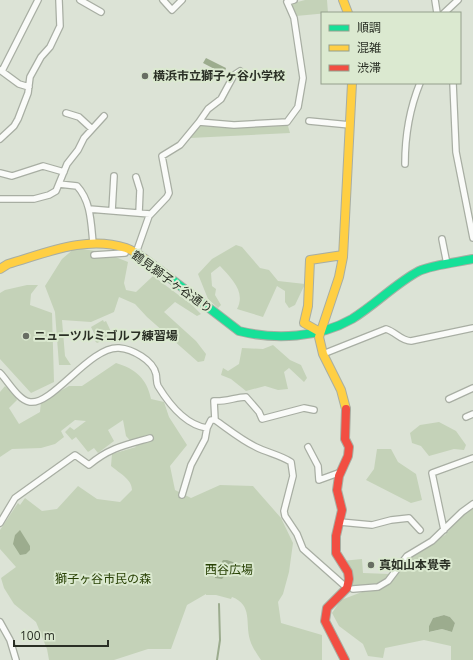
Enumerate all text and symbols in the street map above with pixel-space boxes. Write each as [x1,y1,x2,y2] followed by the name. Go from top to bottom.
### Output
[321,12,461,84] legend
[357,19,381,36] text: 順調
[357,39,381,56] text: 混雑
[357,59,381,76] text: 渋滞
[153,67,285,84] place label: 横浜市立獅子ヶ谷小学校
[140,71,150,81] marker: 横浜市立獅子ヶ谷小学校
[128,247,216,317] street label: 鶴見獅子ヶ谷通り
[34,327,178,344] place label: ニューツルミゴルフ練習場
[21,331,31,341] marker: ニューツルミゴルフ練習場
[379,556,451,573] place label: 真如山本覺寺
[366,560,376,570] marker: 真如山本覺寺
[205,561,253,578] park label: 西谷広場
[55,570,151,587] park label: 獅子ヶ谷市民の森
[14,622,108,648] scale bar
[20,627,55,644] text: 100 m

